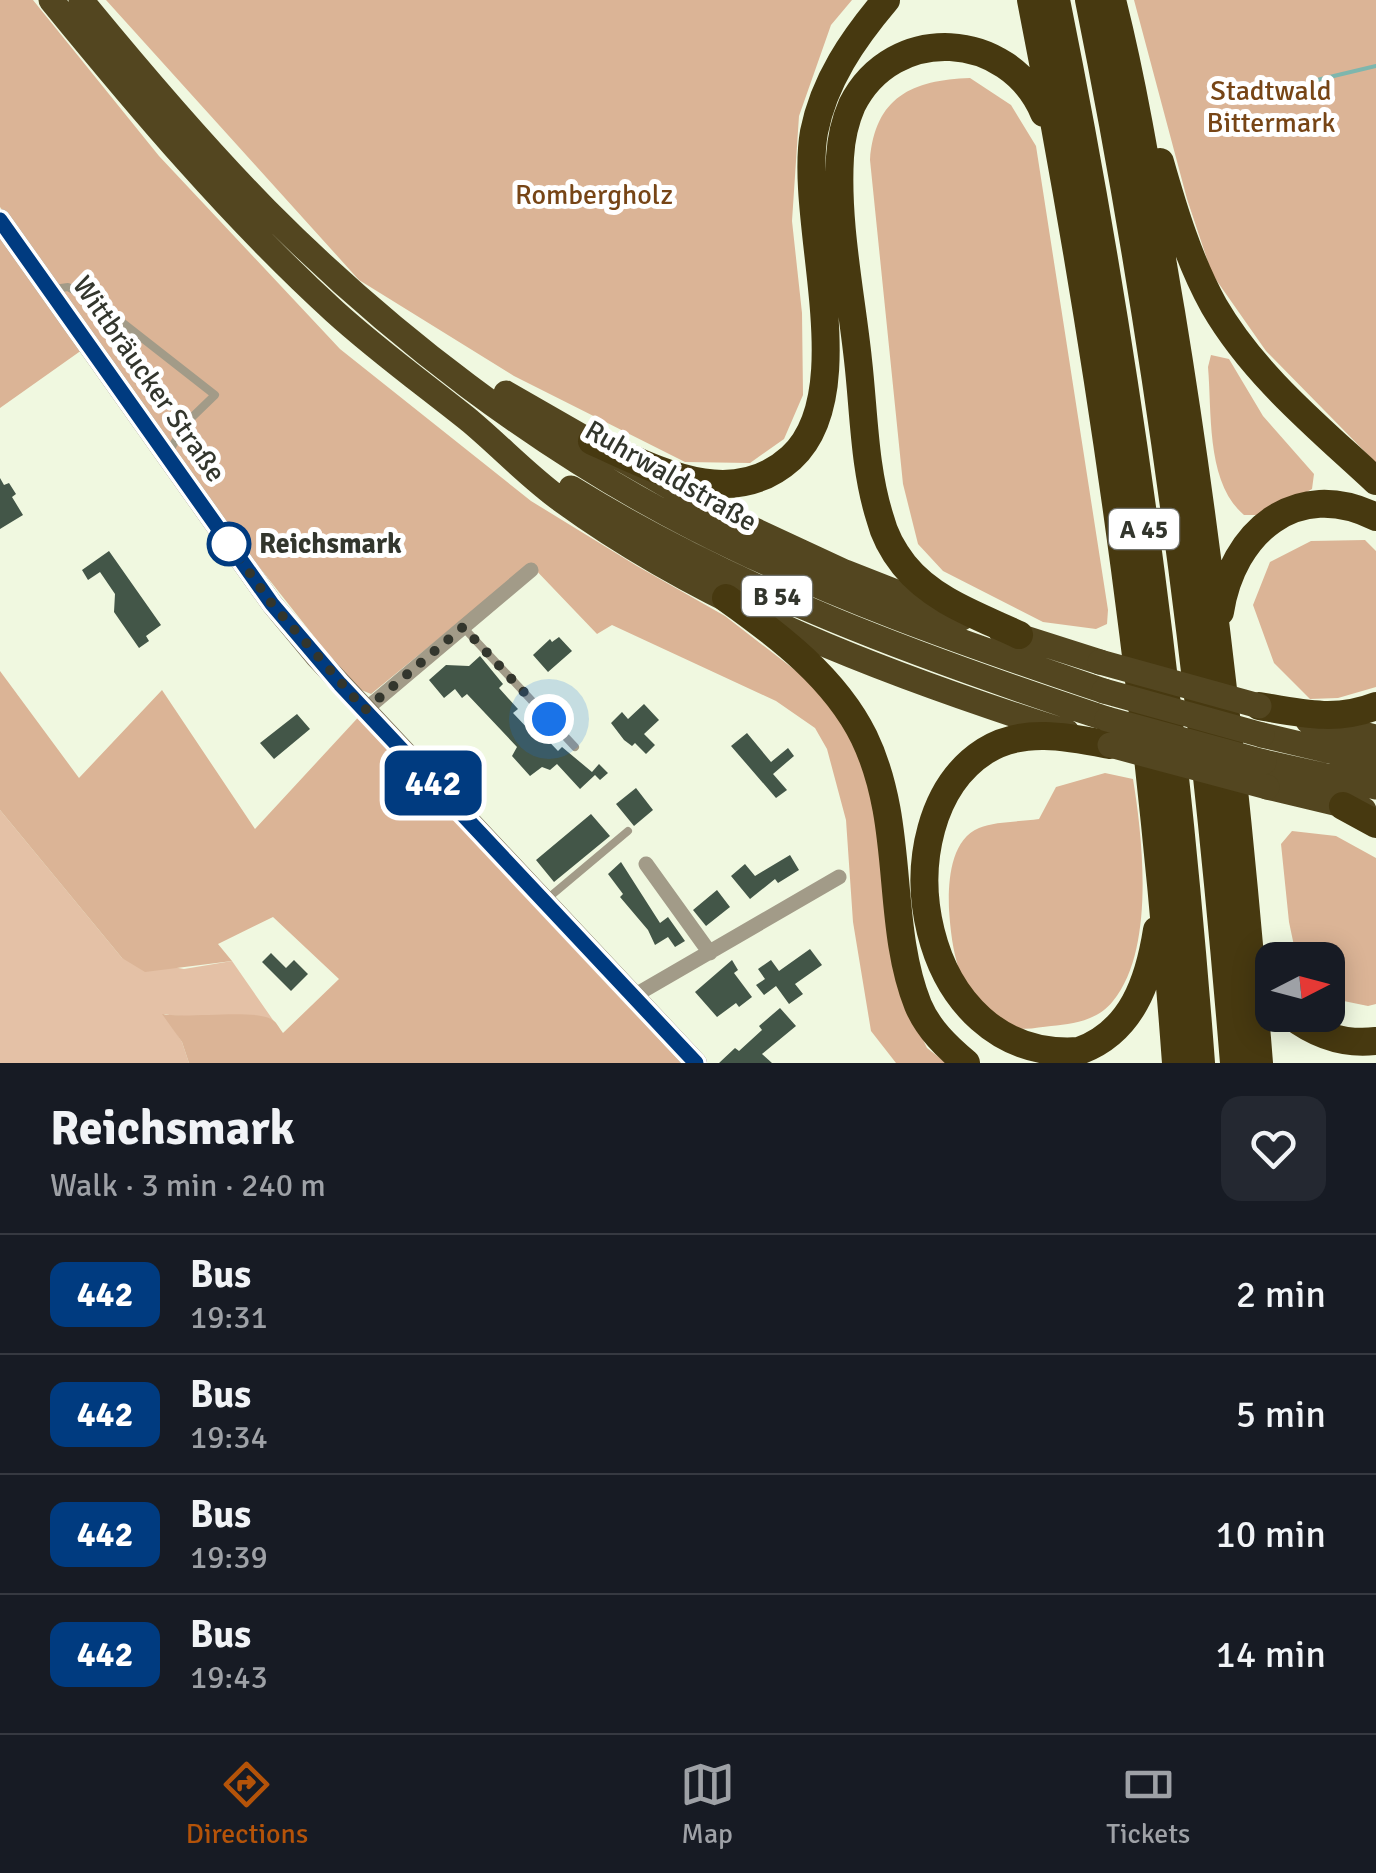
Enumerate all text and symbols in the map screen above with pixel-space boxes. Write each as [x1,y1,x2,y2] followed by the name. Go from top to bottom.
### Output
[1207,74,1335,140] park label: Stadtwald Bittermark
[515,178,673,212] park label: Rombergholz
[65,269,233,489] street label: Wittbräucker Straße
[579,413,763,539] street label: Ruhrwaldstraße
[1109,509,1179,549] road number: A 45
[208,523,250,565] marker: Reichsmark
[259,527,402,561] place label: Reichsmark
[742,576,812,616] road number: B 54
[524,694,574,744] your location
[376,750,490,816] line badge: 442
[405,762,461,805] text: 442
[1255,942,1345,1032] north arrow
[1255,942,1345,1032] map controls
[1221,1096,1326,1201] button: heart
[50,1099,295,1158] text: Reichsmark
[50,1166,326,1205] text: Walk · 3 min · 240 m
[190,1251,251,1298] text: Bus
[1236,1271,1326,1318] text: 2 min
[77,1273,133,1316] text: 442
[190,1298,268,1337] text: 19:31
[190,1371,251,1418] text: Bus
[1236,1391,1326,1438] text: 5 min
[77,1393,133,1436] text: 442
[190,1418,268,1457] text: 19:34
[190,1491,251,1538] text: Bus
[1215,1511,1326,1558] text: 10 min
[77,1513,133,1556] text: 442
[190,1538,268,1577] text: 19:39
[190,1611,251,1658] text: Bus
[1215,1631,1326,1678] text: 14 min
[77,1633,133,1676] text: 442
[190,1658,268,1697] text: 19:43
[186,1757,308,1851] tab: Directions
[680,1757,735,1851] tab: Map
[1106,1757,1190,1851] tab: Tickets

